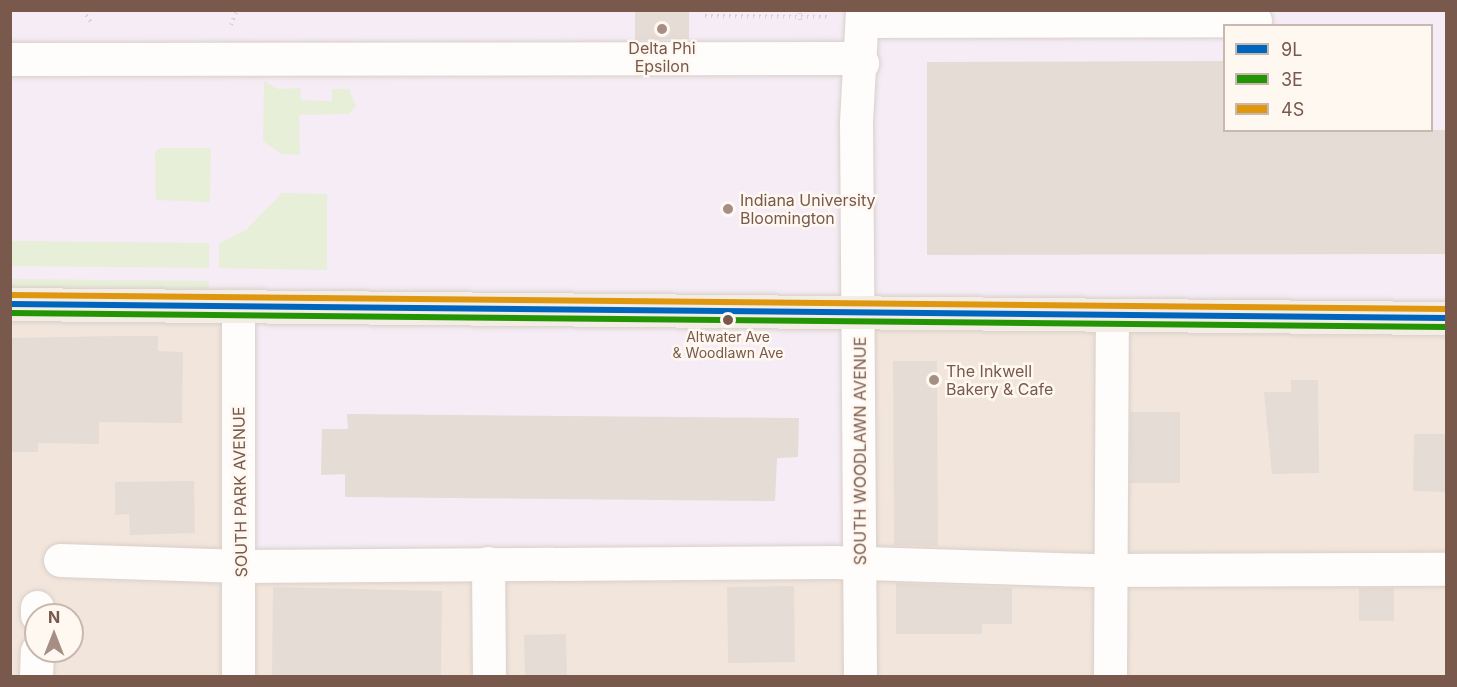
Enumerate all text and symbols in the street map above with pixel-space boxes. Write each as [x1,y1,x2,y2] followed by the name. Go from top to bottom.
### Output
[655,22,669,36] marker: Delta Phi Epsilon
[1223,24,1433,132] legend
[628,38,696,76] place label: Delta Phi Epsilon
[1281,39,1302,60] text: 9L
[1281,69,1303,90] text: 3E
[1281,99,1304,120] text: 4S
[740,190,875,228] place label: Indiana University Bloomington
[721,202,735,216] marker: Indiana University Bloomington
[722,314,734,326] marker: Altwater Ave & Woodlawn Ave
[673,329,783,362] place label: Altwater Ave & Woodlawn Ave
[850,337,870,565] street label: SOUTH WOODLAWN AVENUE
[946,361,1053,399] place label: The Inkwell Bakery & Cafe
[927,373,941,387] marker: The Inkwell Bakery & Cafe
[229,406,251,578] street label: SOUTH PARK AVENUE
[24,603,84,663] north arrow
[48,607,60,627] text: N

